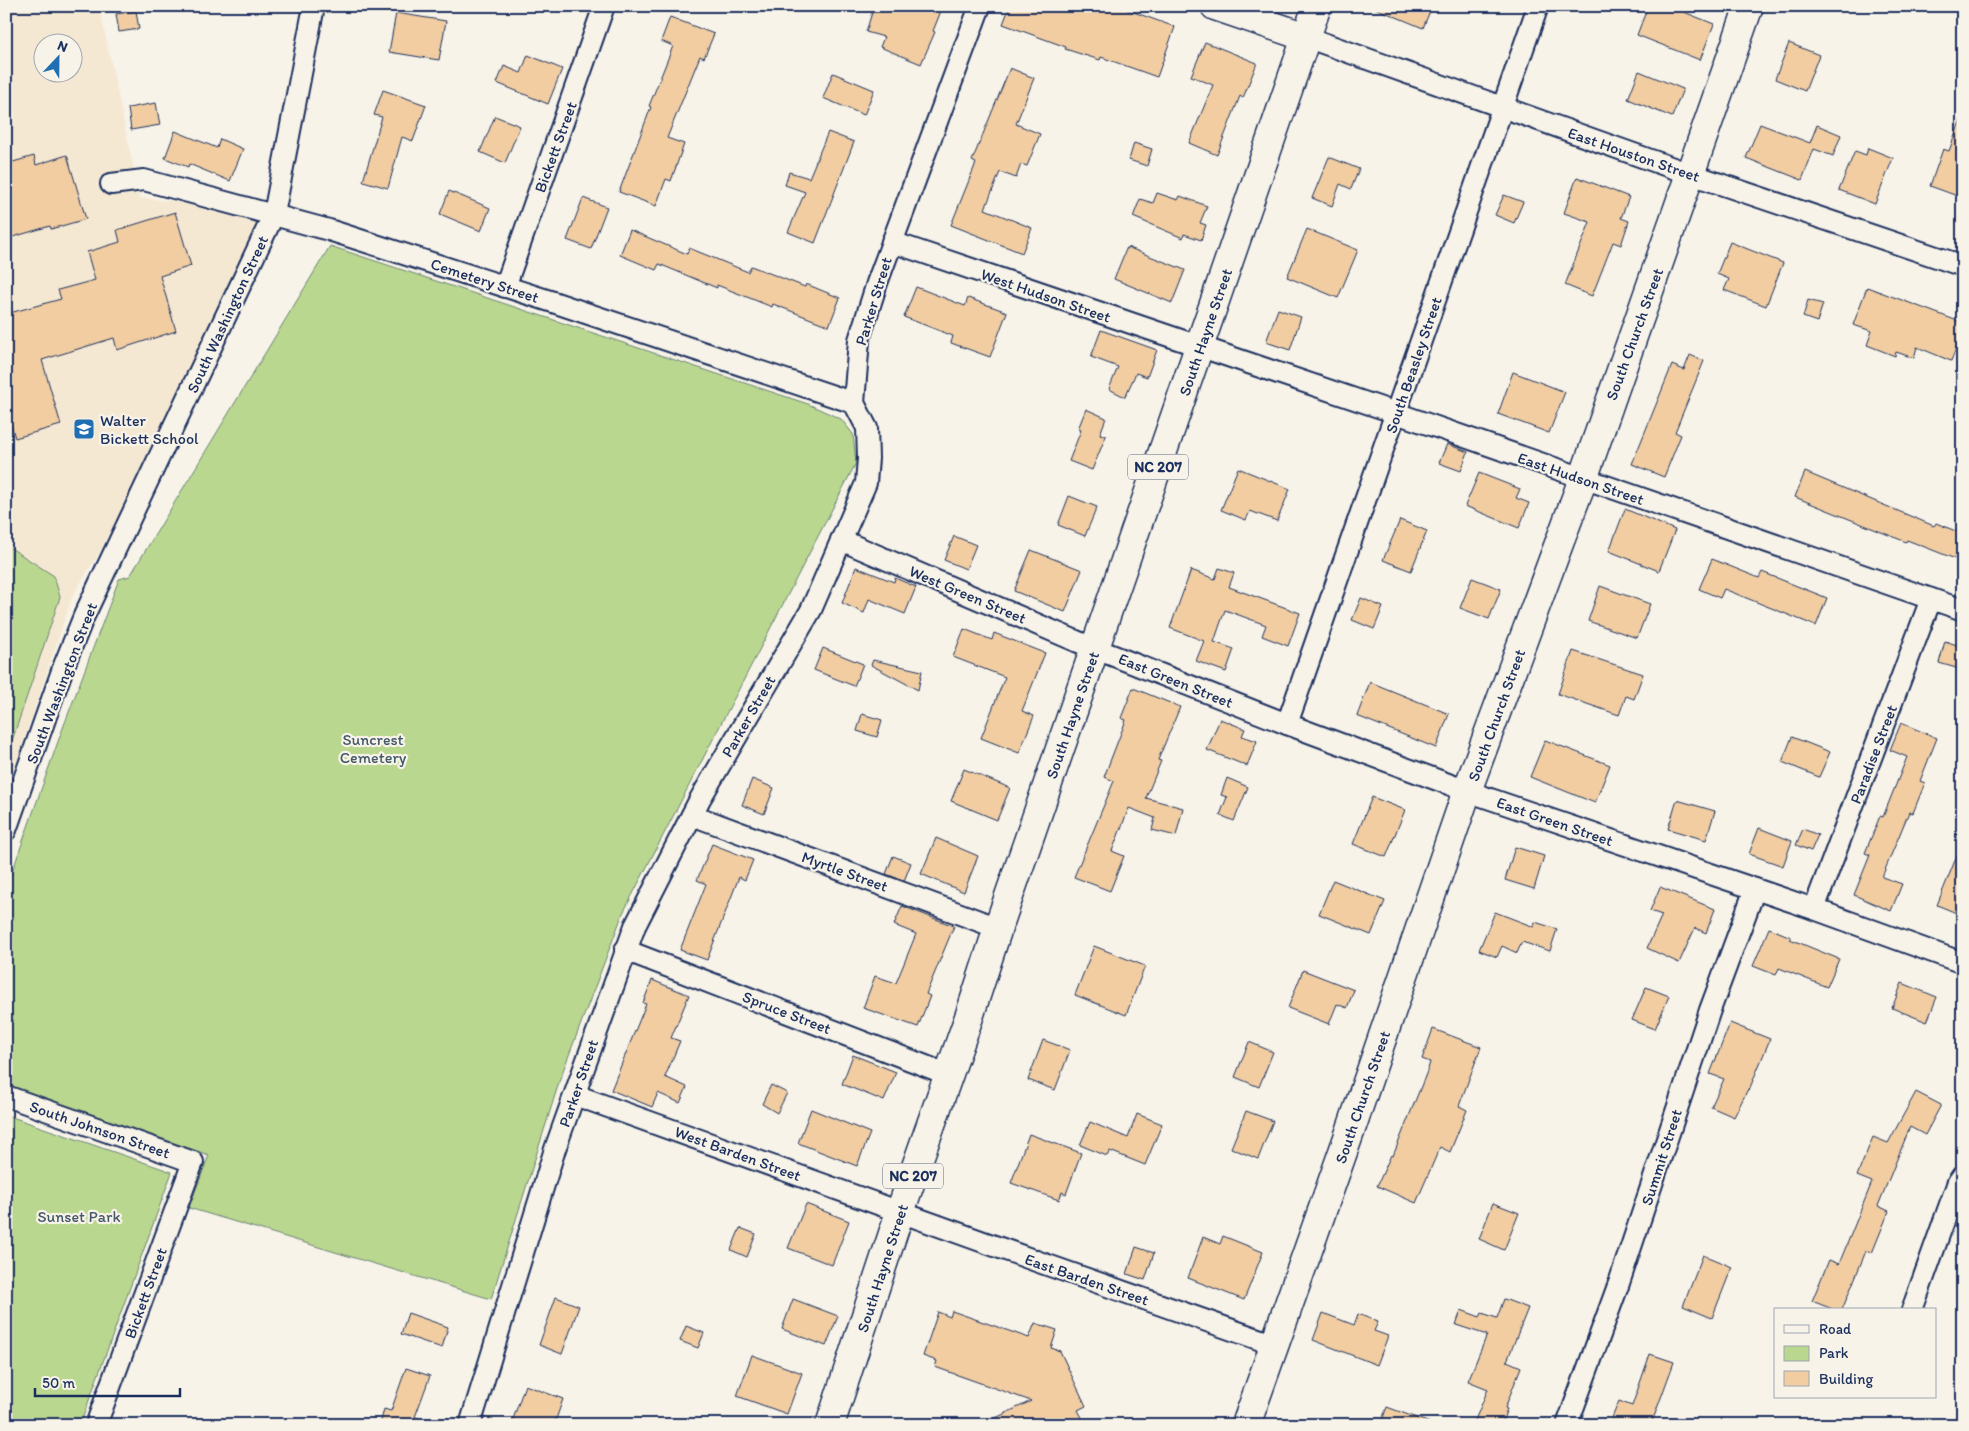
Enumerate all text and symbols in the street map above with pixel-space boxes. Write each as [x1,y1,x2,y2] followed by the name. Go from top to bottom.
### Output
[32,32,82,82] north arrow
[55,37,70,56] text: N
[530,99,581,195] street label: Bickett Street
[1565,123,1702,186] street label: East Houston Street
[183,233,272,396] street label: South Washington Street
[428,254,541,307] street label: Cemetery Street
[851,255,896,348] street label: Parker Street
[978,264,1113,327] street label: West Hudson Street
[1602,265,1667,403] street label: South Church Street
[1175,266,1236,398] street label: South Hayne Street
[1381,294,1446,436] street label: South Beasley Street
[100,411,199,448] place label: Walter Bickett School
[72,417,96,441] school or university icon: Walter Bickett School
[1515,448,1647,509] street label: East Hudson Street
[1128,454,1188,480] road number: NC 207
[906,561,1029,628] street label: West Green Street
[22,600,101,767] street label: South Washington Street
[1464,646,1529,784] street label: South Church Street
[1042,649,1103,781] street label: South Hayne Street
[1116,649,1236,712] street label: East Green Street
[717,672,780,761] street label: Parker Street
[1846,702,1901,806] street label: Paradise Street
[340,730,407,767] park label: Suncrest Cemetery
[1494,793,1616,850] street label: East Green Street
[799,847,891,896] street label: Myrtle Street
[740,987,834,1038] street label: Spruce Street
[1331,1028,1394,1166] street label: South Church Street
[555,1037,602,1129] street label: Parker Street
[27,1097,172,1162] street label: South Johnson Street
[1637,1107,1686,1208] street label: Summit Street
[672,1122,804,1185] street label: West Barden Street
[883,1164,943,1188] road number: NC 207
[853,1202,912,1335] street label: South Hayne Street
[37,1207,121,1226] park label: Sunset Park
[120,1245,171,1341] street label: Bickett Street
[1022,1249,1151,1310] street label: East Barden Street
[1774,1308,1936,1398] legend
[1819,1320,1852,1338] text: Road
[1819,1344,1849,1362] text: Park
[35,1366,180,1398] scale bar
[1819,1370,1873,1388] text: Building
[42,1374,75,1392] text: 50 m

